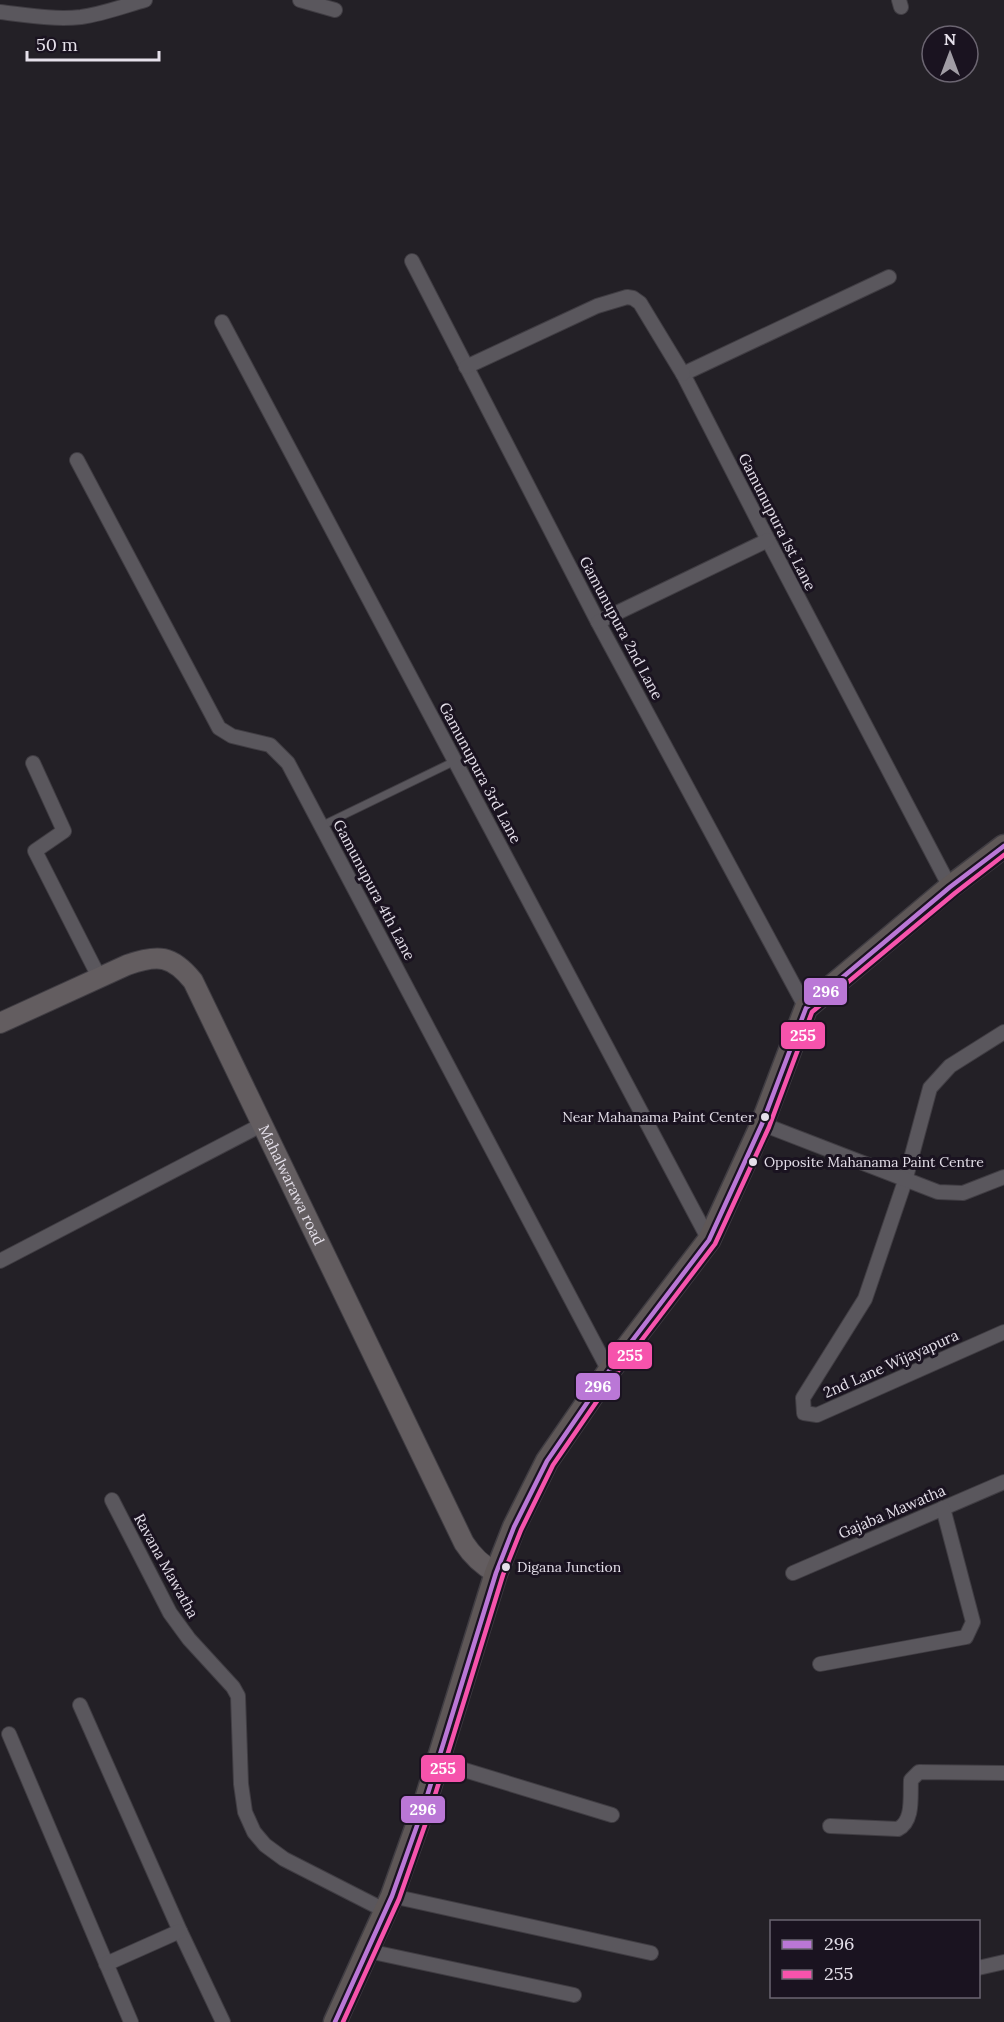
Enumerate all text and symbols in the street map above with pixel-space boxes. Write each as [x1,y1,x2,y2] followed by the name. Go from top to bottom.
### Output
[27,24,159,62] scale bar
[920,24,980,84] north arrow
[944,29,956,49] text: N
[36,33,78,56] text: 50 m
[735,450,820,594] street label: Gamunupura 1st Lane
[576,553,667,703] street label: Gamunupura 2nd Lane
[435,699,526,847] street label: Gamunupura 3rd Lane
[329,816,420,963] street label: Gamunupura 4th Lane
[803,977,848,1006] line badge: 296
[813,981,839,1001] text: 296
[780,1021,826,1050] line badge: 255
[790,1025,816,1045] text: 255
[562,1108,754,1126] place label: Near Mahanama Paint Center
[759,1111,771,1123] marker: Near Mahanama Paint Center
[255,1122,329,1248] street label: Mahalwarawa road
[764,1153,984,1171] place label: Opposite Mahanama Paint Centre
[747,1156,759,1168] marker: Opposite Mahanama Paint Centre
[820,1325,962,1402] street label: 2nd Lane Wijayapura
[607,1341,653,1370] line badge: 255
[617,1345,643,1365] text: 255
[575,1372,621,1401] line badge: 296
[585,1376,611,1396] text: 296
[835,1480,948,1543] street label: Gajaba Mawatha
[130,1510,203,1621] street label: Ravana Mawatha
[517,1558,622,1576] place label: Digana Junction
[500,1561,512,1573] marker: Digana Junction
[420,1754,466,1783] line badge: 255
[430,1758,456,1778] text: 255
[400,1795,446,1824] line badge: 296
[410,1799,436,1819] text: 296
[770,1920,980,1998] legend
[824,1932,854,1955] text: 296
[824,1962,853,1985] text: 255

